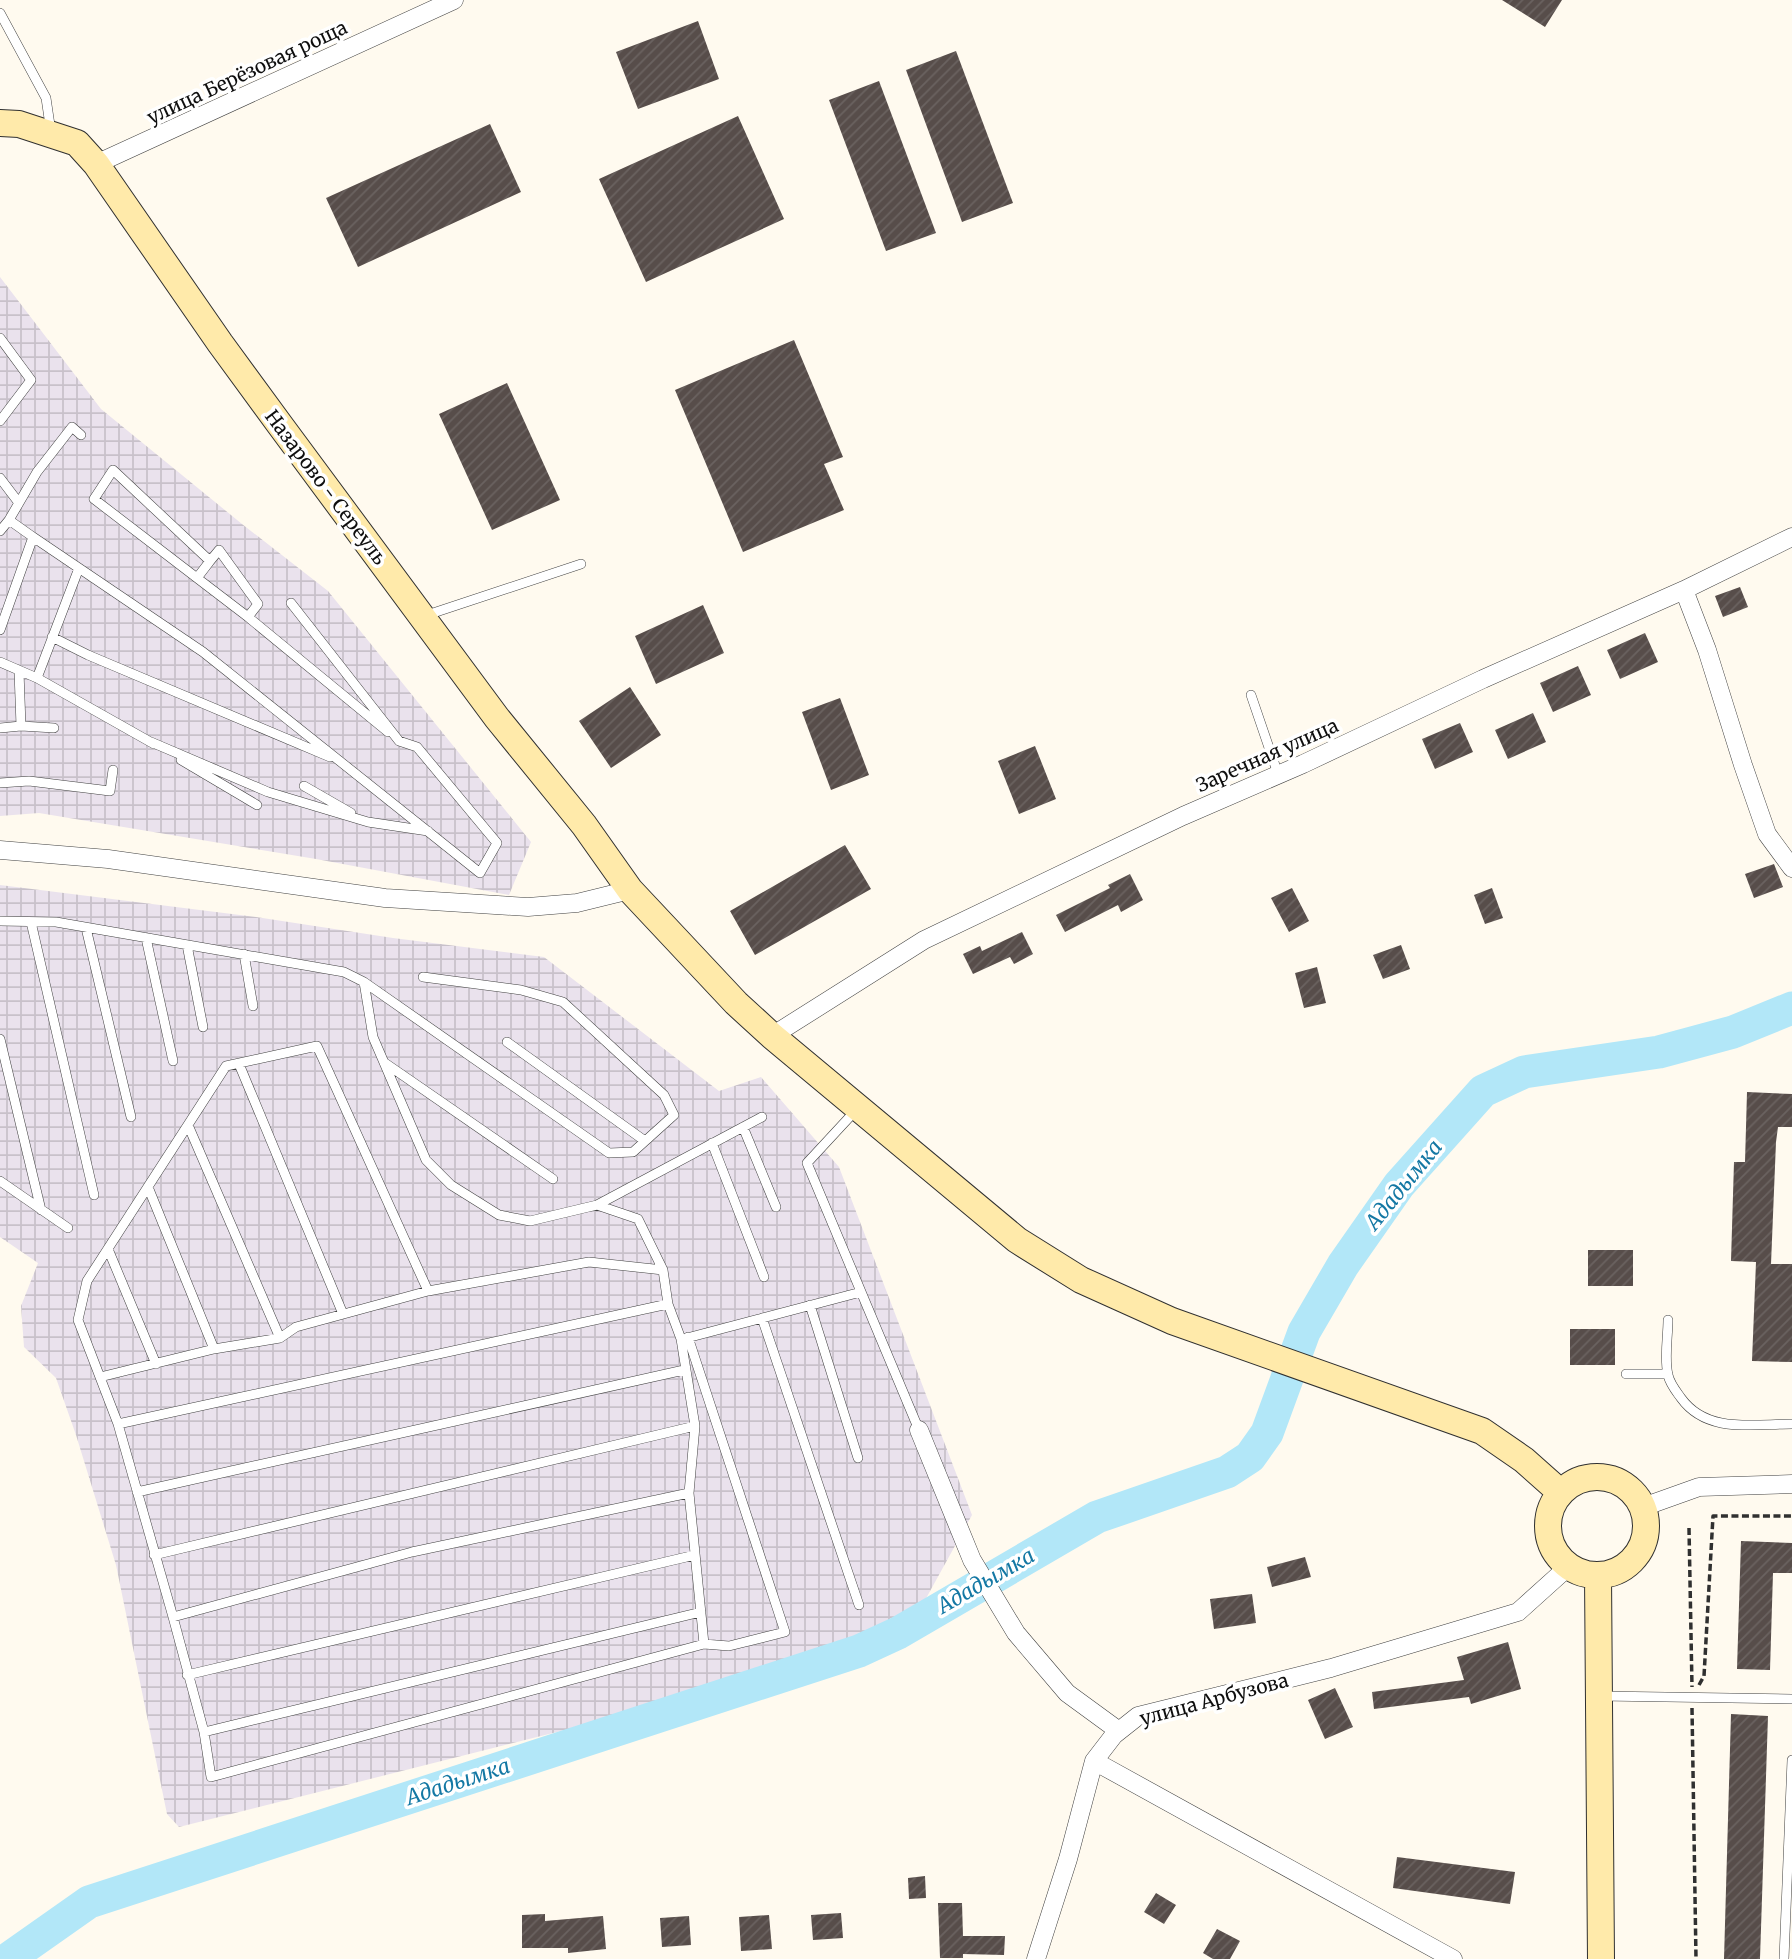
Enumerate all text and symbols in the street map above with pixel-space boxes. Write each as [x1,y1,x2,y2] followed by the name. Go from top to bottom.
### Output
[143,15,351,129] street label: улица Берёзовая роща
[260,405,392,569] street label: Назарово - Сереуль
[1192,713,1342,797] street label: Заречная улица
[1358,1134,1448,1237] water label: Ададымка
[931,1542,1039,1620] water label: Ададымка
[1137,1668,1291,1730] street label: улица Арбузова
[400,1752,513,1812] water label: Ададымка

